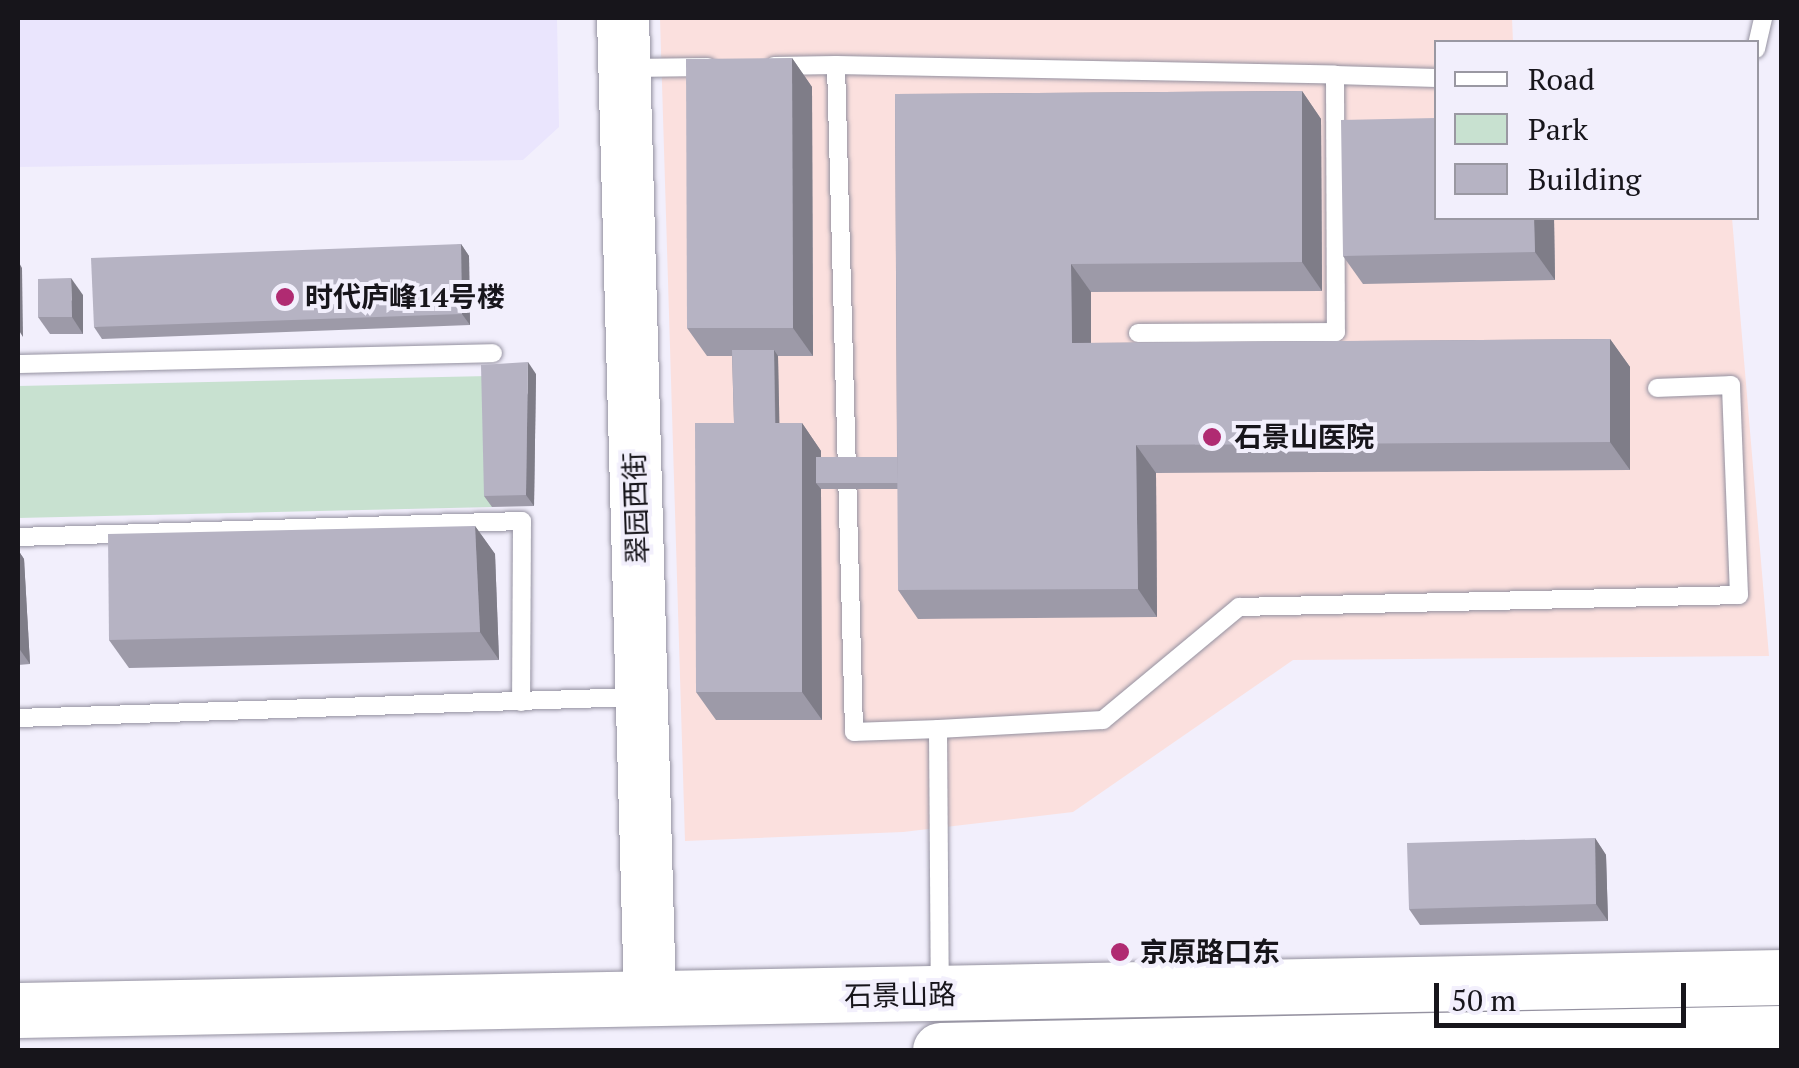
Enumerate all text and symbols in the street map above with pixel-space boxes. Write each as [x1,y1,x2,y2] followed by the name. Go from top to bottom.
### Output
[1434,40,1759,220] legend
[1528,59,1595,99] text: Road
[1528,109,1588,149] text: Park
[1528,159,1641,199] text: Building
[305,280,505,314] place label: 时代庐峰14号楼
[274,286,296,308] marker: 时代庐峰14号楼
[1234,420,1374,454] place label: 石景山医院
[1199,424,1225,450] marker: 石景山医院
[617,451,655,565] street label: 翠园西街
[1140,935,1280,969] place label: 京原路口东
[1109,941,1131,963] marker: 京原路口东
[1439,963,1692,1025] scale bar
[844,977,956,1013] street label: 石景山路
[1451,980,1516,1020] text: 50 m

